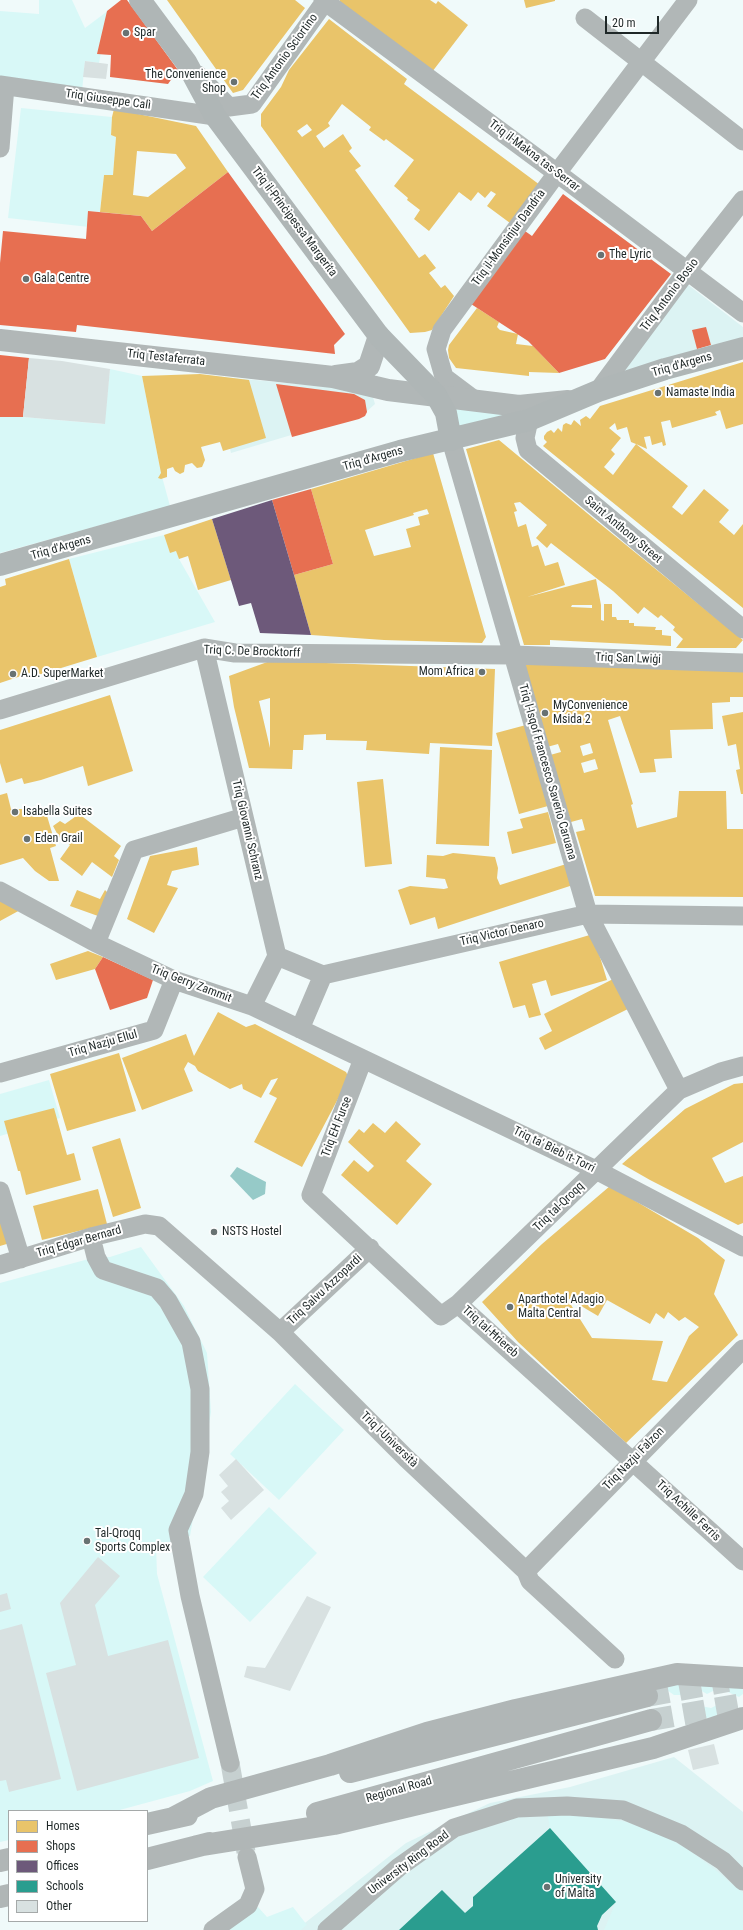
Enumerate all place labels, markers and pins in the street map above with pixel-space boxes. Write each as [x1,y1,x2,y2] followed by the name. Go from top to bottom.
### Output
[134,26,156,40] place label: Spar
[121,28,131,38] marker: Spar
[145,68,226,96] place label: The Convenience Shop
[229,77,239,87] marker: The Convenience Shop
[609,248,651,262] place label: The Lyric
[596,250,606,260] marker: The Lyric
[34,272,89,286] place label: Gala Centre
[21,274,31,284] marker: Gala Centre
[666,386,735,400] place label: Namaste India
[653,388,663,398] marker: Namaste India
[419,665,474,679] place label: Mom Africa
[21,667,103,681] place label: A.D. SuperMarket
[477,667,487,677] marker: Mom Africa
[8,669,18,679] marker: A.D. SuperMarket
[553,699,628,727] place label: MyConvenience Msida 2
[540,708,550,718] marker: MyConvenience Msida 2
[23,805,92,819] place label: Isabella Suites
[10,807,20,817] marker: Isabella Suites
[35,832,83,846] place label: Eden Grail
[22,834,32,844] marker: Eden Grail
[222,1225,282,1239] place label: NSTS Hostel
[209,1227,219,1237] marker: NSTS Hostel
[518,1293,604,1321] place label: Aparthotel Adagio Malta Central
[505,1302,515,1312] marker: Aparthotel Adagio Malta Central
[95,1527,170,1555] place label: Tal-Qroqq Sports Complex
[82,1536,92,1546] marker: Tal-Qroqq Sports Complex
[555,1873,601,1901] place label: University of Malta
[542,1882,552,1892] marker: University of Malta

